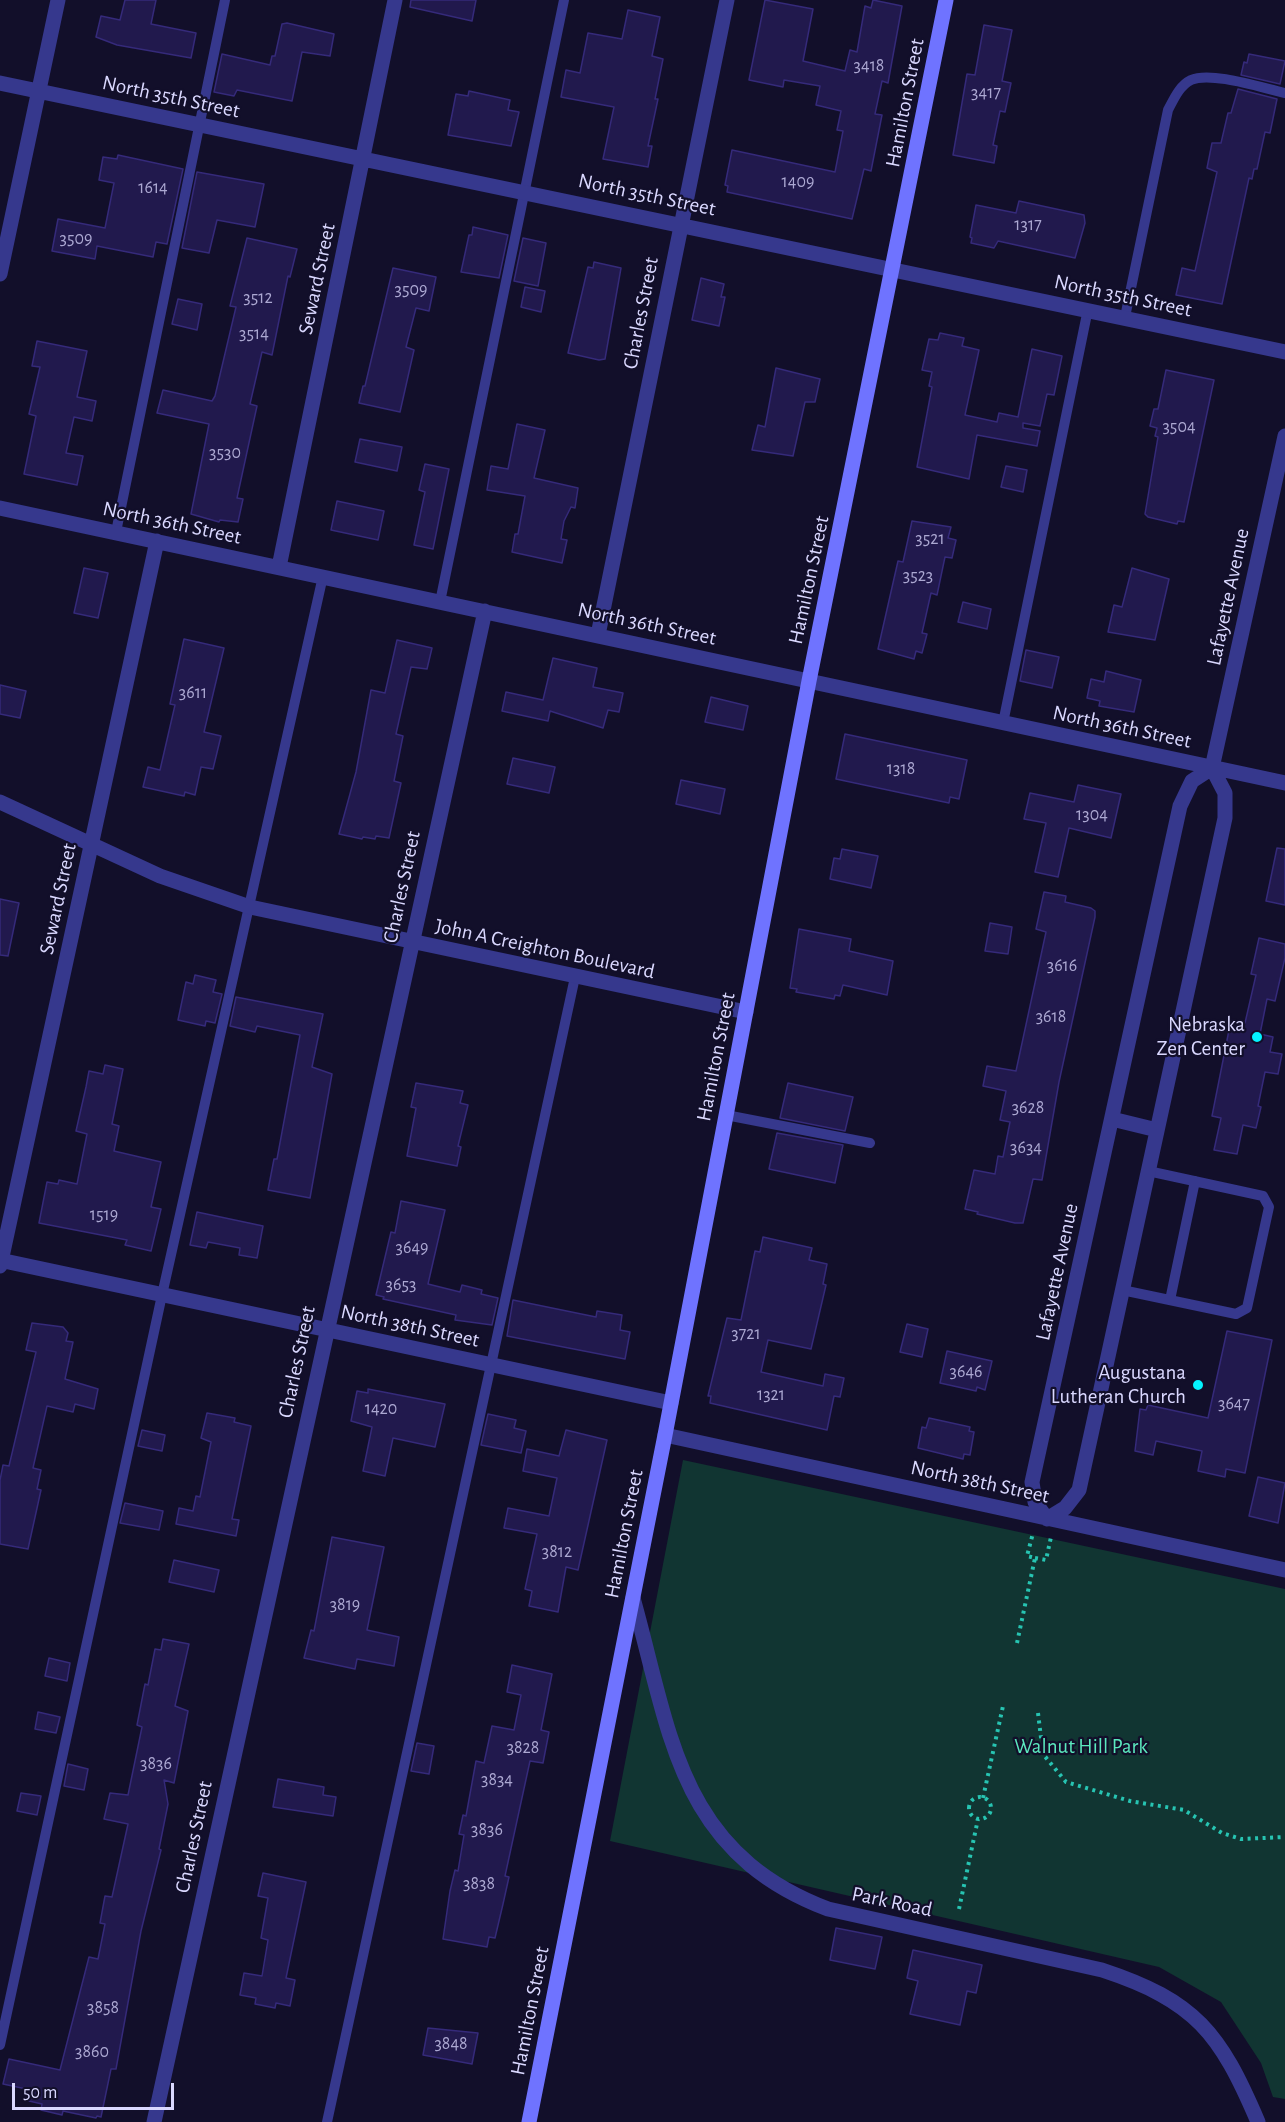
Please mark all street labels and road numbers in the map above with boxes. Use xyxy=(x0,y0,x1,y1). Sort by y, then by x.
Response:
street label: Hamilton Street xyxy=(880,36,930,170)
street label: North 35th Street xyxy=(100,70,242,124)
street label: North 35th Street xyxy=(576,168,718,222)
street label: Seward Street xyxy=(293,221,341,337)
street label: Charles Street xyxy=(618,255,664,371)
street label: North 35th Street xyxy=(1052,269,1194,323)
street label: North 36th Street xyxy=(100,496,244,550)
street label: Hamilton Street xyxy=(783,513,835,647)
street label: Lafayette Avenue xyxy=(1201,526,1255,668)
street label: North 36th Street xyxy=(575,597,719,651)
street label: North 36th Street xyxy=(1050,700,1194,754)
street label: Charles Street xyxy=(378,829,426,945)
street label: Seward Street xyxy=(34,841,82,957)
street label: John A Creighton Boulevard xyxy=(433,913,657,985)
street label: Hamilton Street xyxy=(691,990,741,1124)
street label: Lafayette Avenue xyxy=(1030,1201,1084,1343)
street label: North 38th Street xyxy=(338,1299,482,1353)
street label: Charles Street xyxy=(273,1304,321,1420)
street label: North 38th Street xyxy=(908,1455,1052,1509)
street label: Hamilton Street xyxy=(599,1467,649,1601)
street label: Charles Street xyxy=(170,1779,218,1895)
street label: Park Road xyxy=(850,1881,934,1923)
street label: Hamilton Street xyxy=(505,1944,555,2078)

